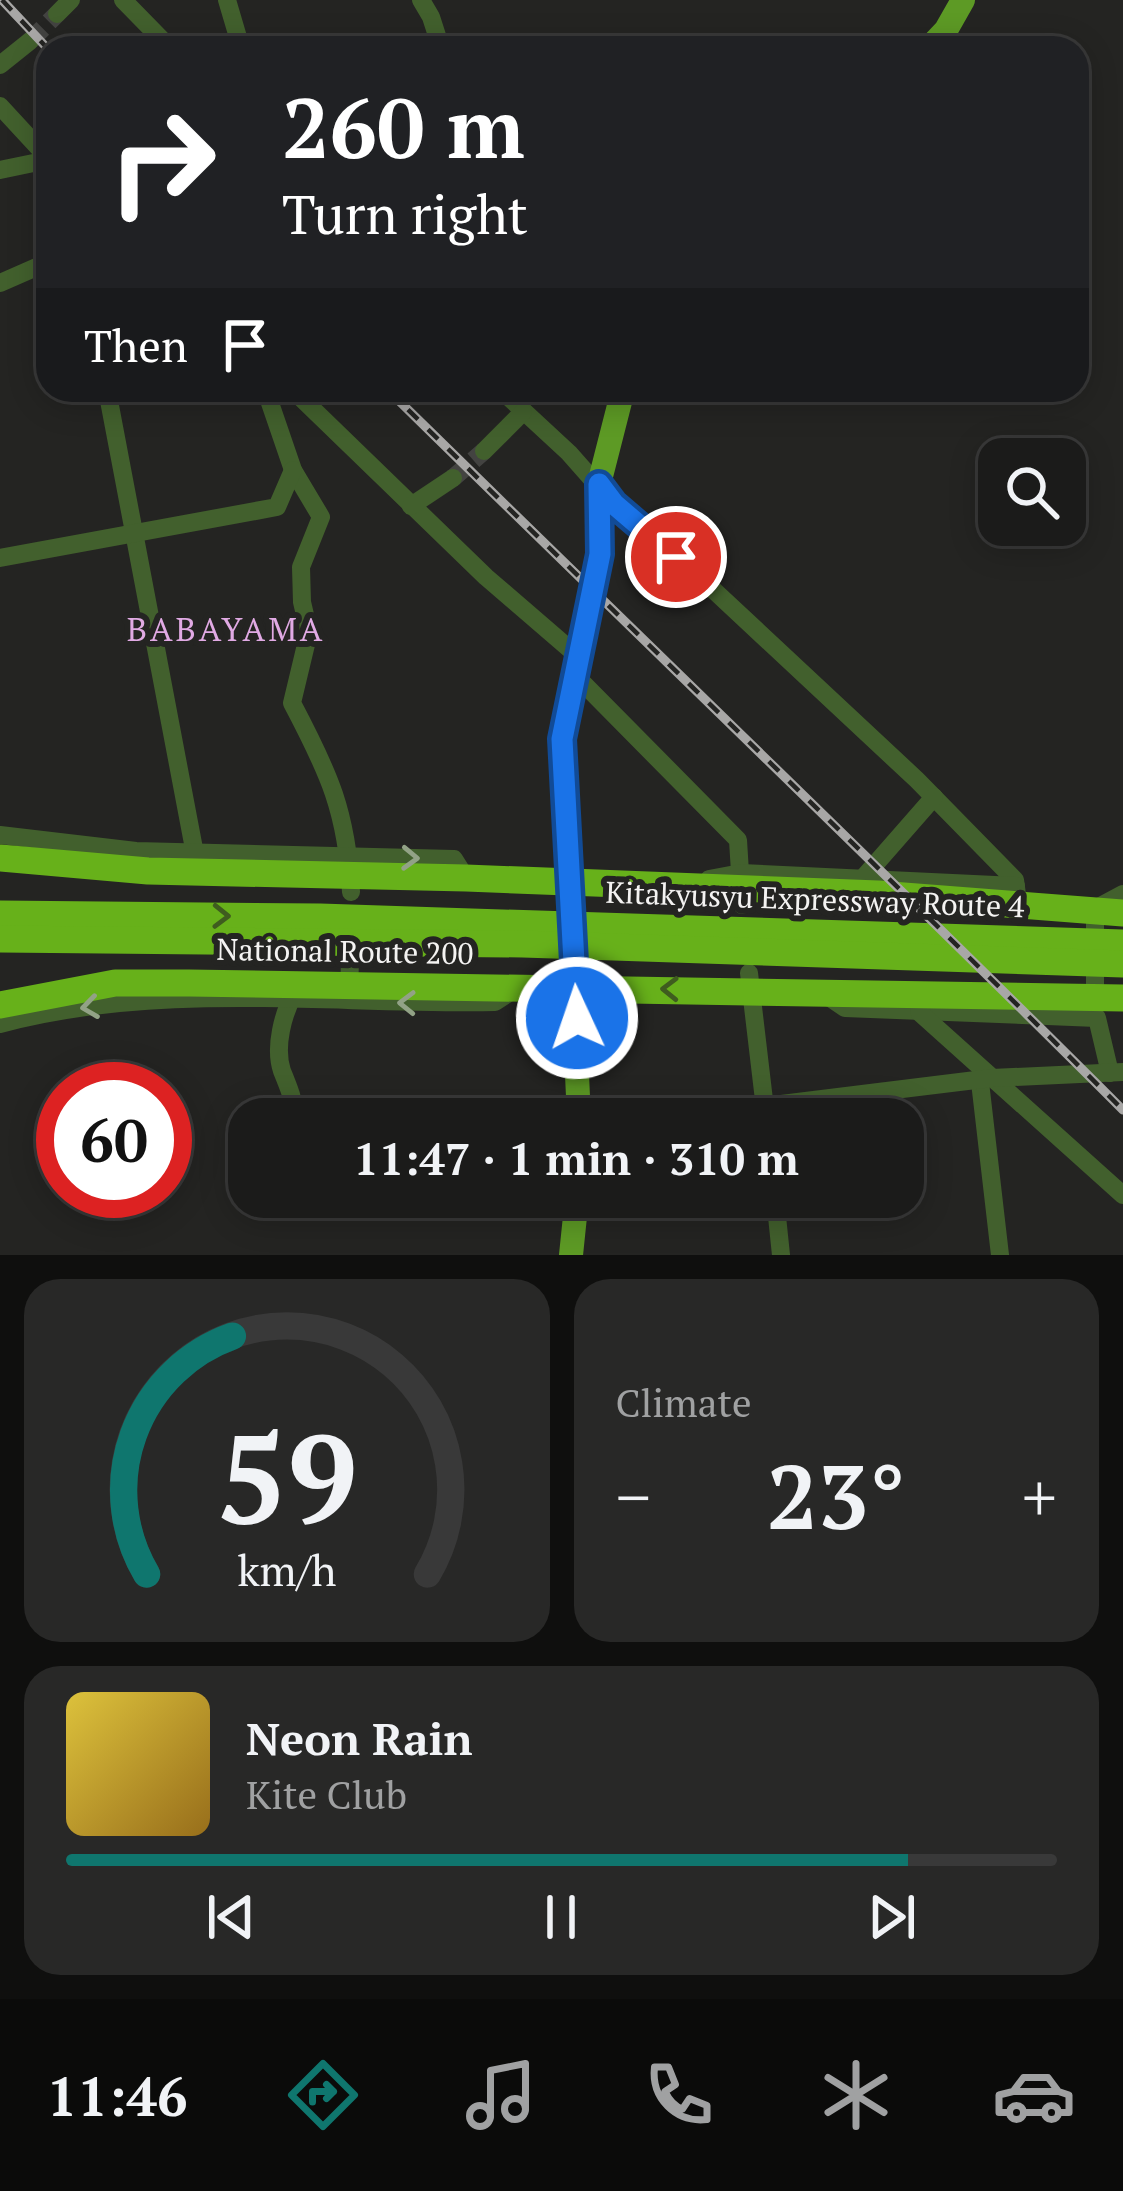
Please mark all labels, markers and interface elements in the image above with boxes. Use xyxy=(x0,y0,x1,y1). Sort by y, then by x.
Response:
text: 260 m xyxy=(282,71,525,182)
icon: right xyxy=(84,84,240,240)
text: Turn right xyxy=(282,178,528,249)
icon: arrive xyxy=(212,312,278,378)
text: Then xyxy=(84,315,188,375)
map controls xyxy=(978,438,1086,546)
button: search xyxy=(978,438,1086,546)
pin xyxy=(625,506,727,608)
icon: arrive xyxy=(643,524,709,590)
district label: BABAYAMA xyxy=(127,607,325,650)
one-way arrow xyxy=(401,844,420,870)
street label: Kitakyusyu Expressway Route 4 xyxy=(605,872,1025,926)
one-way arrow xyxy=(213,903,231,929)
street label: National Route 200 xyxy=(216,929,474,973)
position arrow xyxy=(514,955,640,1081)
one-way arrow xyxy=(660,976,679,1002)
one-way arrow xyxy=(397,990,415,1016)
one-way arrow xyxy=(80,993,100,1018)
speed limit sign: 60 xyxy=(36,1062,192,1218)
text: 11:47 · 1 min · 310 m xyxy=(353,1128,799,1188)
text: Climate xyxy=(616,1376,752,1428)
text: 59 xyxy=(216,1393,357,1559)
text: 23° xyxy=(767,1435,906,1555)
text: − xyxy=(616,1452,651,1540)
text: + xyxy=(1022,1452,1057,1540)
text: km/h xyxy=(237,1540,336,1597)
text: Neon Rain xyxy=(246,1708,473,1768)
text: Kite Club xyxy=(246,1768,407,1820)
icon: previous xyxy=(198,1884,264,1950)
icon: pause xyxy=(528,1884,594,1950)
icon: next xyxy=(859,1884,925,1950)
icon: directions xyxy=(281,2053,365,2137)
icon: music xyxy=(459,2053,543,2137)
icon: phone xyxy=(637,2053,721,2137)
icon: climate xyxy=(814,2053,898,2137)
icon: car xyxy=(992,2053,1076,2137)
text: 11:46 xyxy=(47,2060,187,2131)

